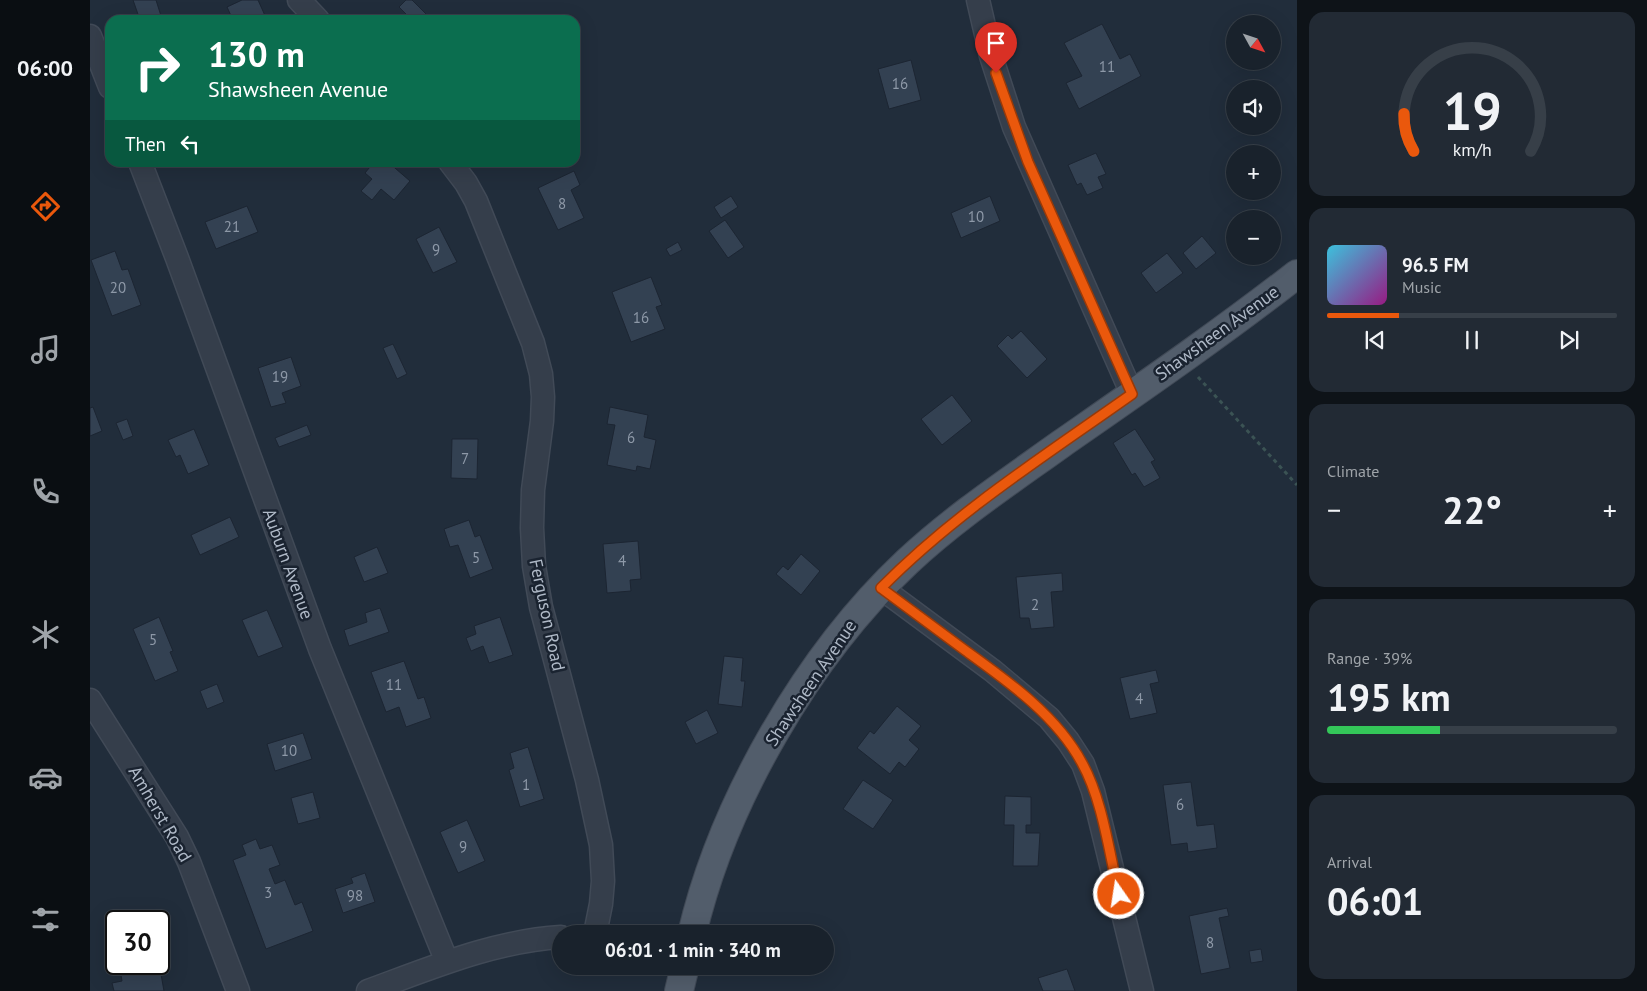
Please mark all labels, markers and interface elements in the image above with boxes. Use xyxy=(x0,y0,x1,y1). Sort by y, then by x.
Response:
north arrow xyxy=(1226,15,1281,70)
map controls xyxy=(1226,15,1281,265)
pin xyxy=(975,22,1017,73)
icon: arrive xyxy=(982,29,1010,57)
text: 130 m xyxy=(208,31,305,77)
icon: right xyxy=(125,35,190,100)
text: 06:00 xyxy=(17,54,73,82)
house number: 11 xyxy=(1099,57,1115,76)
house number: 16 xyxy=(892,74,908,93)
text: Shawsheen Avenue xyxy=(208,75,388,103)
text: 19 xyxy=(1443,77,1501,144)
button: sound xyxy=(1226,80,1281,135)
icon: left xyxy=(176,130,204,158)
text: Then xyxy=(125,132,166,156)
text: km/h xyxy=(1452,138,1492,161)
button: + xyxy=(1226,145,1281,200)
icon: directions xyxy=(28,189,63,224)
house number: 8 xyxy=(558,194,566,213)
house number: 10 xyxy=(968,207,984,226)
button: − xyxy=(1226,210,1281,265)
house number: 21 xyxy=(224,217,240,236)
house number: 9 xyxy=(432,240,440,259)
text: 96.5 FM xyxy=(1402,253,1469,277)
text: Music xyxy=(1402,277,1442,297)
house number: 20 xyxy=(110,278,126,297)
street label: Shawsheen Avenue xyxy=(1150,280,1283,385)
house number: 16 xyxy=(633,308,649,327)
icon: previous xyxy=(1361,326,1389,354)
icon: pause xyxy=(1458,326,1486,354)
icon: next xyxy=(1555,326,1583,354)
icon: music xyxy=(28,332,63,367)
house number: 19 xyxy=(272,367,288,386)
house number: 6 xyxy=(627,428,635,447)
house number: 7 xyxy=(461,449,469,468)
text: Climate xyxy=(1327,461,1379,481)
icon: phone xyxy=(28,474,63,509)
text: 22° xyxy=(1442,485,1502,534)
text: − xyxy=(1327,491,1341,528)
text: + xyxy=(1603,491,1617,528)
street label: Auburn Avenue xyxy=(258,505,319,622)
house number: 5 xyxy=(472,548,480,567)
house number: 4 xyxy=(618,551,626,570)
street label: Ferguson Road xyxy=(524,557,571,673)
house number: 2 xyxy=(1031,595,1039,614)
street label: Shawsheen Avenue xyxy=(760,615,861,750)
icon: climate xyxy=(28,617,63,652)
house number: 5 xyxy=(149,630,157,649)
text: Range · 39% xyxy=(1327,648,1412,668)
text: 195 km xyxy=(1327,672,1451,721)
house number: 11 xyxy=(386,675,402,694)
house number: 4 xyxy=(1135,689,1143,708)
house number: 10 xyxy=(281,741,297,760)
icon: car xyxy=(28,760,63,795)
street label: Amherst Road xyxy=(124,762,197,866)
house number: 1 xyxy=(522,775,530,794)
house number: 6 xyxy=(1176,795,1184,814)
house number: 9 xyxy=(459,837,467,856)
text: Arrival xyxy=(1327,852,1372,872)
position arrow xyxy=(1092,867,1144,919)
text: 06:01 xyxy=(1327,876,1423,925)
house number: 3 xyxy=(264,883,272,902)
house number: 98 xyxy=(347,886,363,905)
icon: filters xyxy=(28,902,63,937)
speed limit sign: 30 xyxy=(105,910,170,975)
house number: 8 xyxy=(1206,933,1214,952)
text: 06:01 · 1 min · 340 m xyxy=(605,938,781,962)

